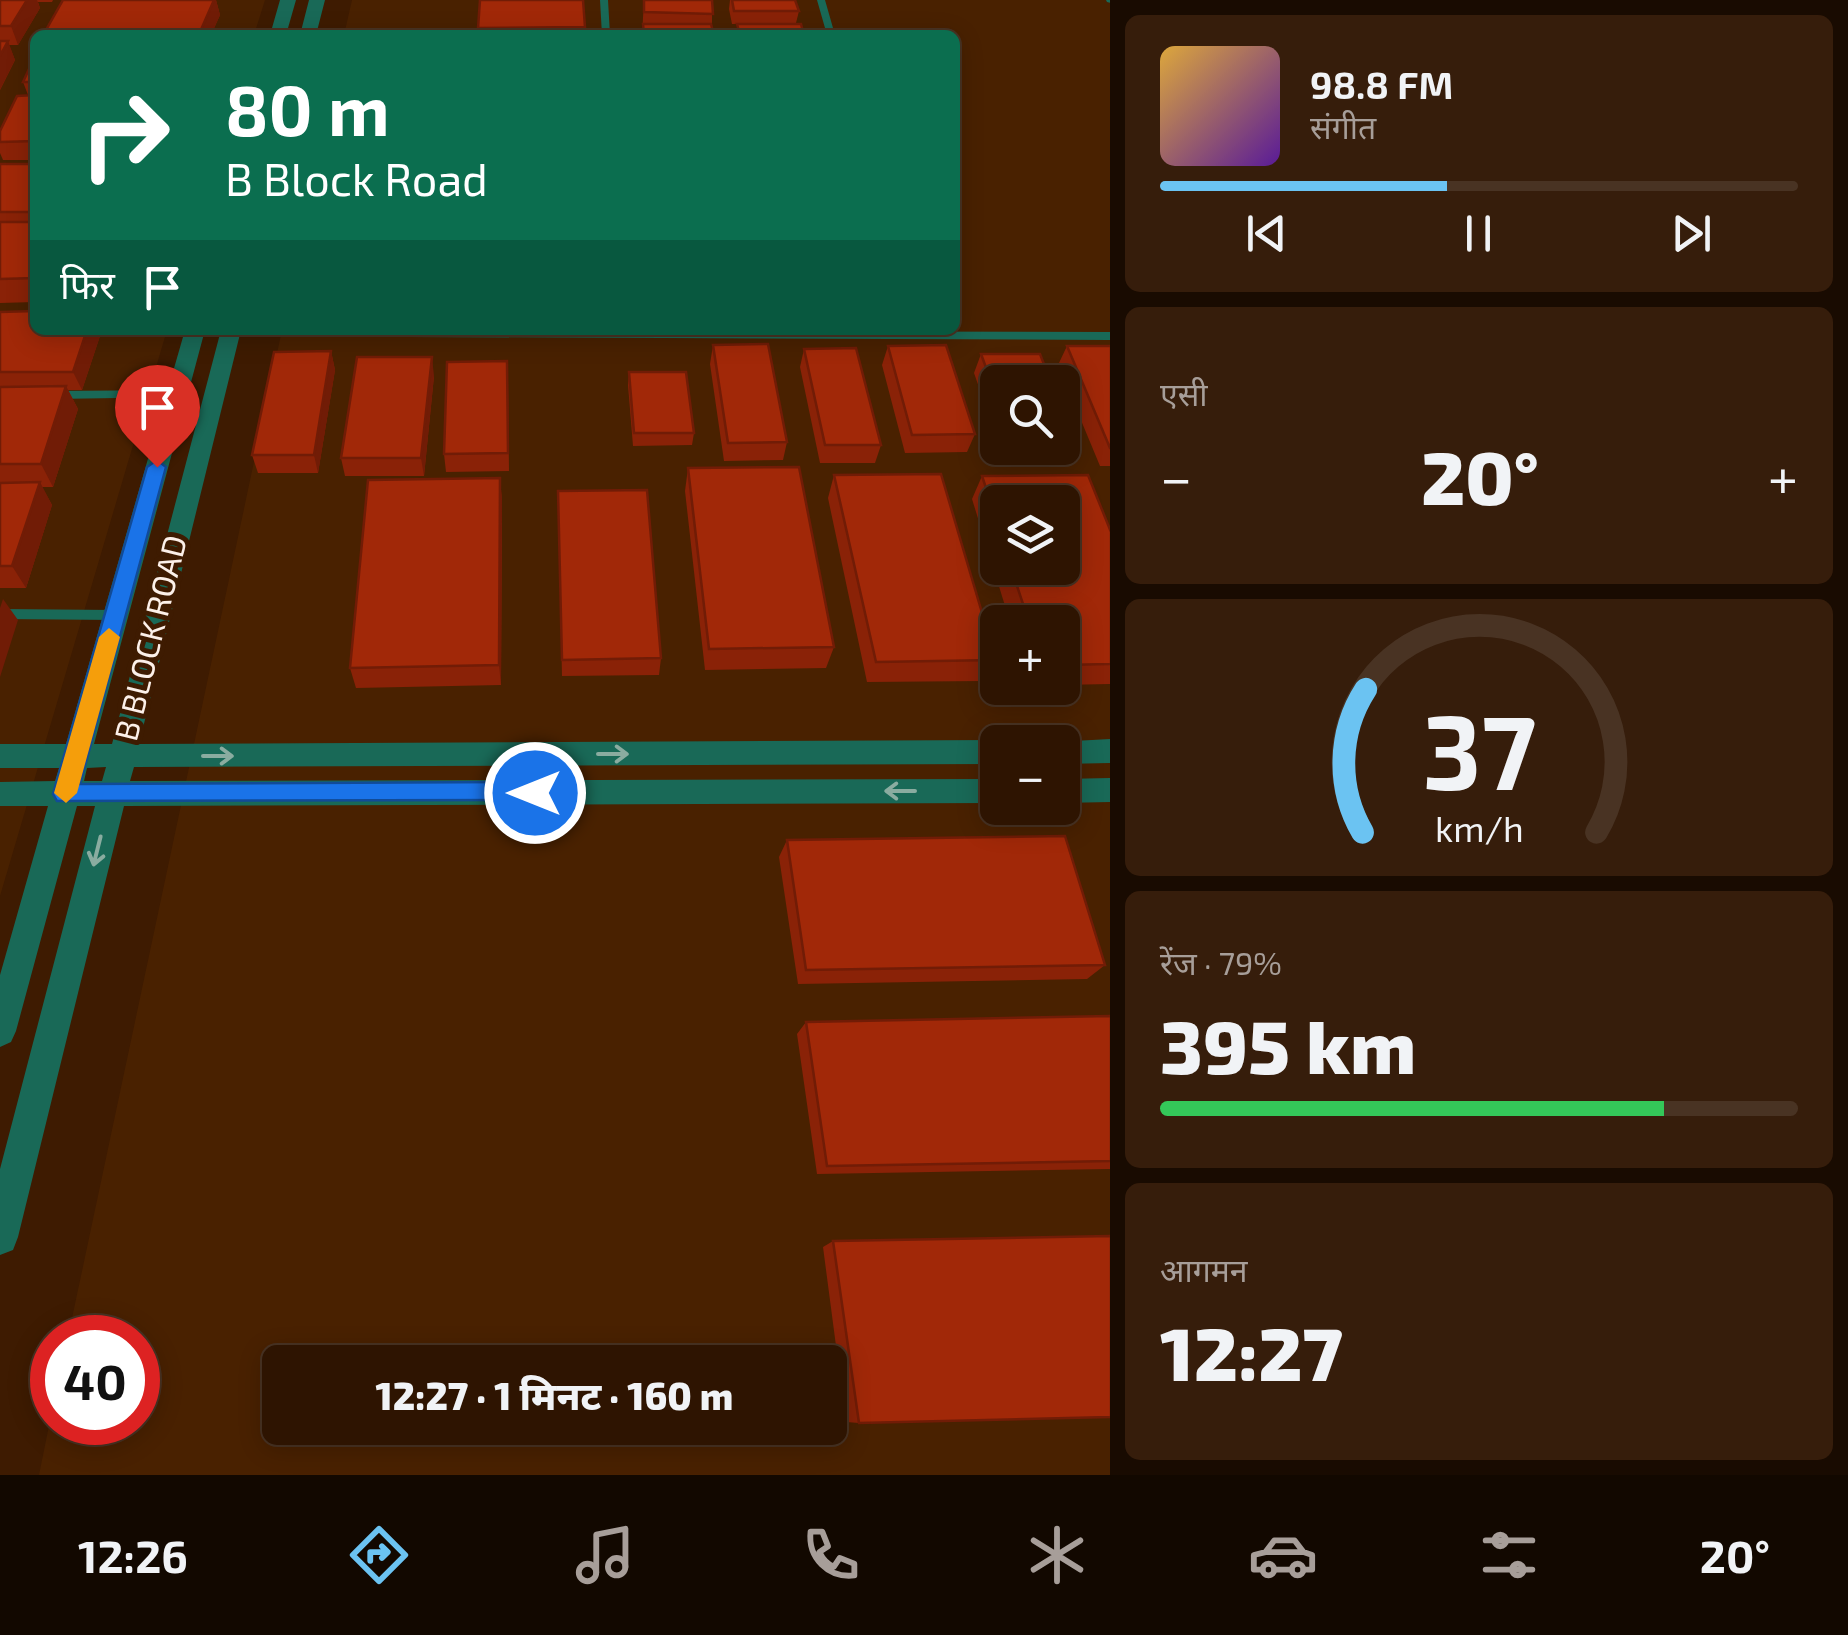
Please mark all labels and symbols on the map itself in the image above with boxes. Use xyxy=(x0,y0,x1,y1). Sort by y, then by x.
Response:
pin xyxy=(115,365,200,468)
street label: B BLOCK ROAD xyxy=(105,531,193,744)
position arrow xyxy=(483,741,587,845)
one-way arrow xyxy=(596,744,629,764)
one-way arrow xyxy=(202,746,234,766)
one-way arrow xyxy=(885,782,918,800)
one-way arrow xyxy=(87,834,105,866)
speed limit sign: 40 xyxy=(30,1315,160,1445)

